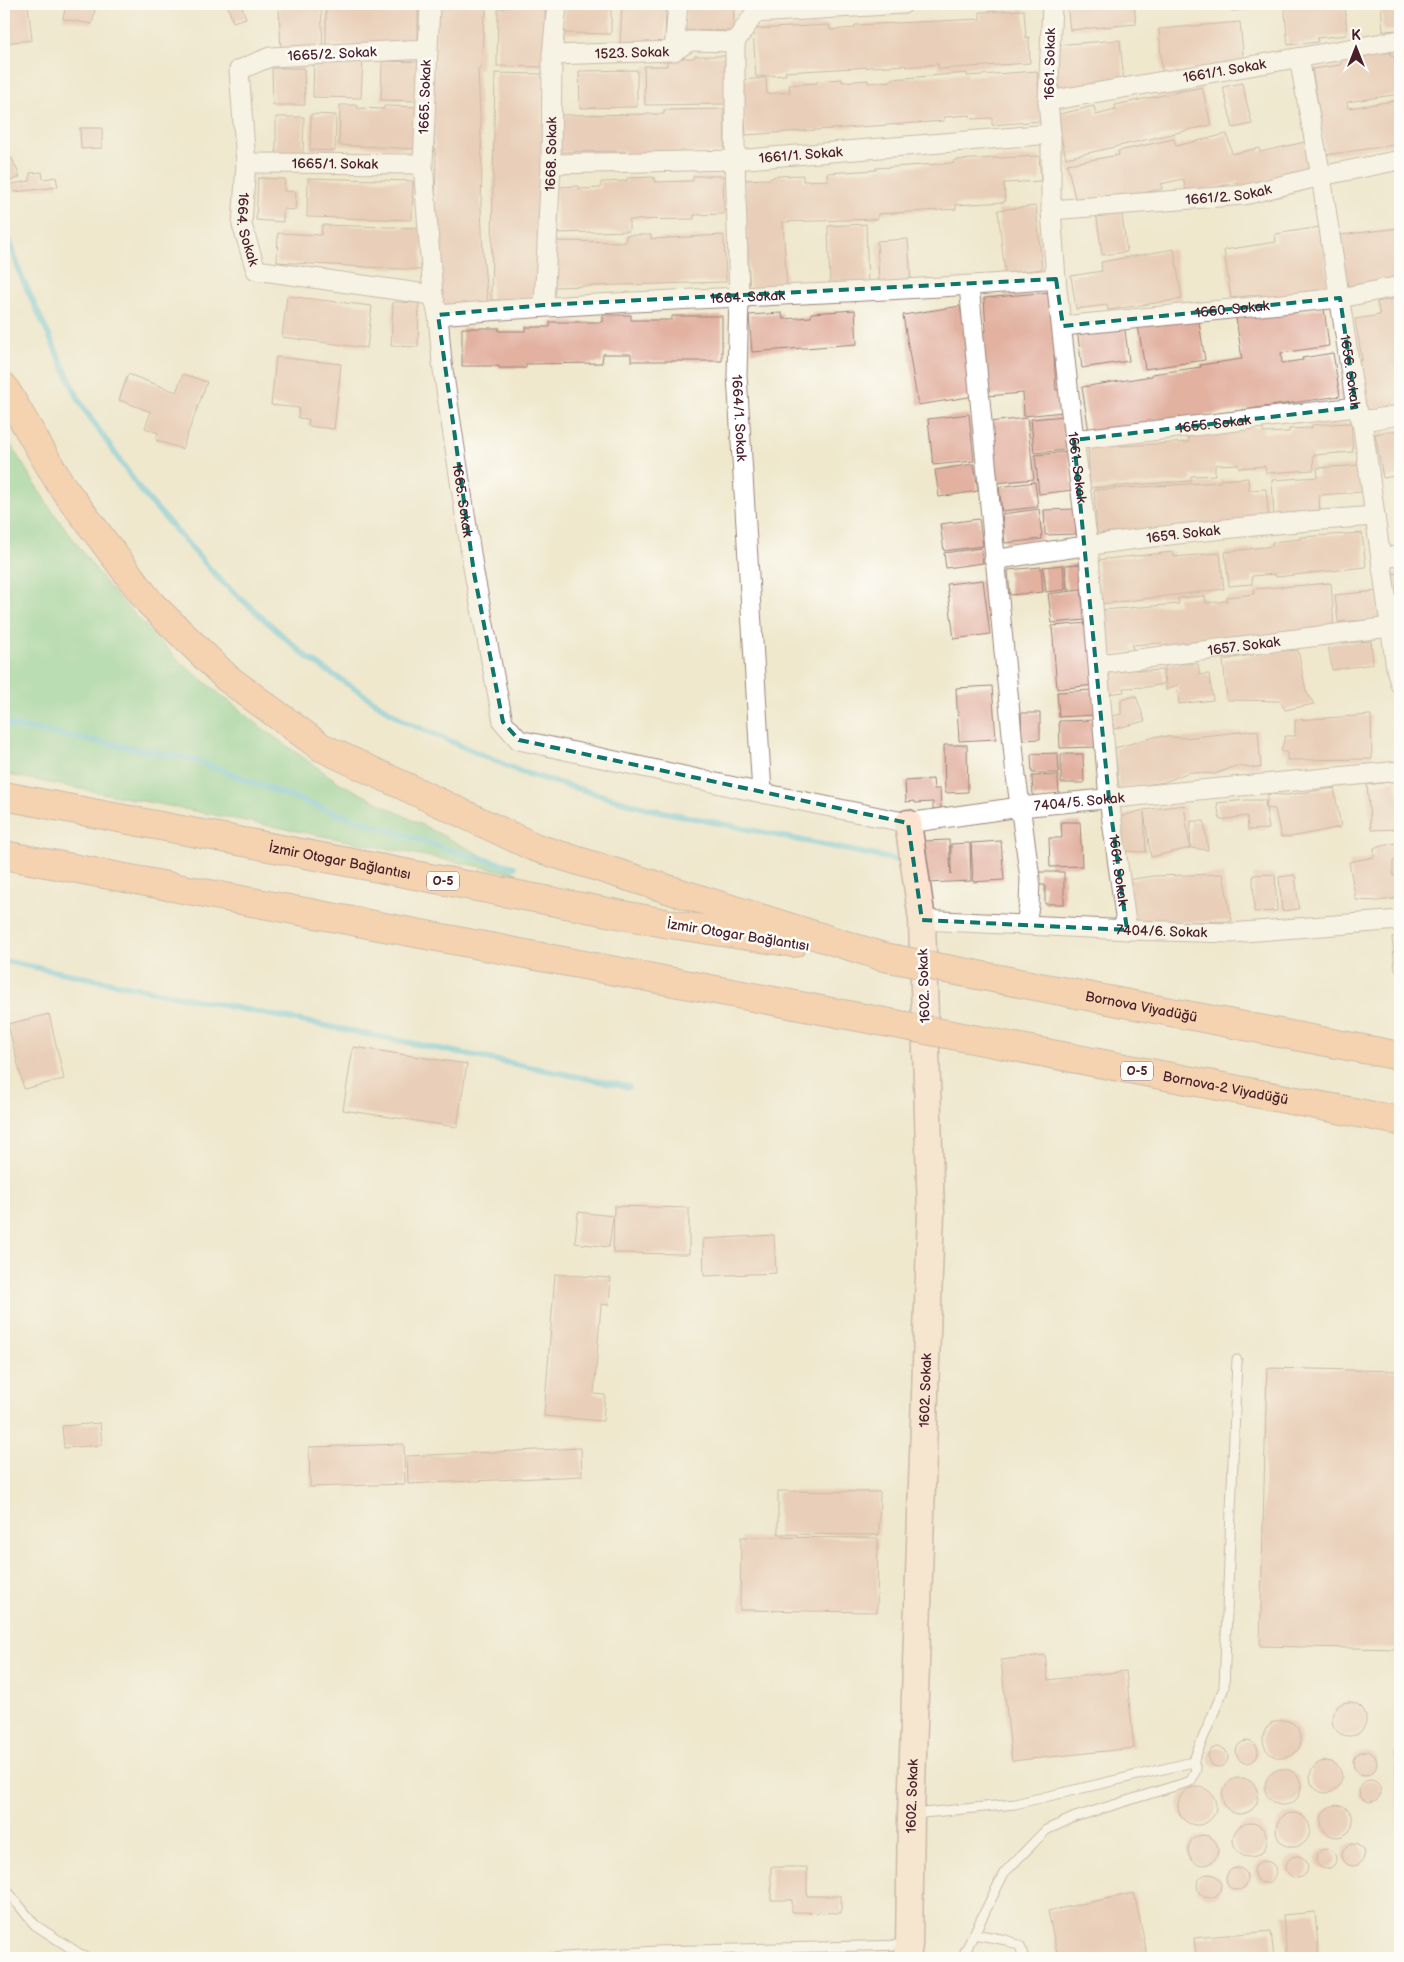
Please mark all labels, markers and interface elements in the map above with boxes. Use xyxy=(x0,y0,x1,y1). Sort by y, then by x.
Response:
north arrow xyxy=(1332,22,1382,72)
text: K xyxy=(1351,27,1361,44)
street label: 1661. Sokak xyxy=(1041,28,1059,100)
street label: 1665/2. Sokak xyxy=(287,43,377,65)
street label: 1523. Sokak xyxy=(595,43,669,62)
street label: 1661/1. Sokak xyxy=(1182,55,1267,86)
street label: 1665. Sokak xyxy=(415,59,435,135)
street label: 1668. Sokak xyxy=(541,117,560,192)
street label: 1661/1. Sokak xyxy=(758,143,843,166)
street label: 1665/1. Sokak xyxy=(292,155,378,172)
street label: 1661/2. Sokak xyxy=(1185,180,1273,208)
street label: 1664. Sokak xyxy=(233,192,263,268)
street label: 1664. Sokak xyxy=(709,286,785,307)
street label: 1660. Sokak xyxy=(1194,297,1270,321)
street label: 1656. Sokak xyxy=(1337,334,1365,410)
street label: 1664/1. Sokak xyxy=(728,374,751,462)
street label: 1655. Sokak xyxy=(1176,411,1252,436)
street label: 1661. Sokak xyxy=(1065,431,1091,504)
street label: 1665. Sokak xyxy=(449,462,477,538)
street label: 1659. Sokak xyxy=(1145,521,1221,546)
street label: 1657. Sokak xyxy=(1207,633,1281,659)
street label: 7404/5. Sokak xyxy=(1033,789,1125,814)
street label: 1661. Sokak xyxy=(1105,833,1132,907)
street label: İzmir Otogar Bağlantısı xyxy=(267,838,412,883)
road number: O-5 xyxy=(427,871,459,890)
street label: İzmir Otogar Bağlantısı xyxy=(666,914,811,955)
street label: 7404/6. Sokak xyxy=(1116,921,1208,941)
street label: 1602. Sokak xyxy=(914,948,934,1024)
street label: Bornova Viyadüğü xyxy=(1084,987,1199,1025)
road number: O-5 xyxy=(1121,1062,1153,1080)
street label: Bornova-2 Viyadüğü xyxy=(1161,1067,1290,1108)
street label: 1602. Sokak xyxy=(915,1353,935,1428)
street label: 1602. Sokak xyxy=(902,1758,921,1834)

